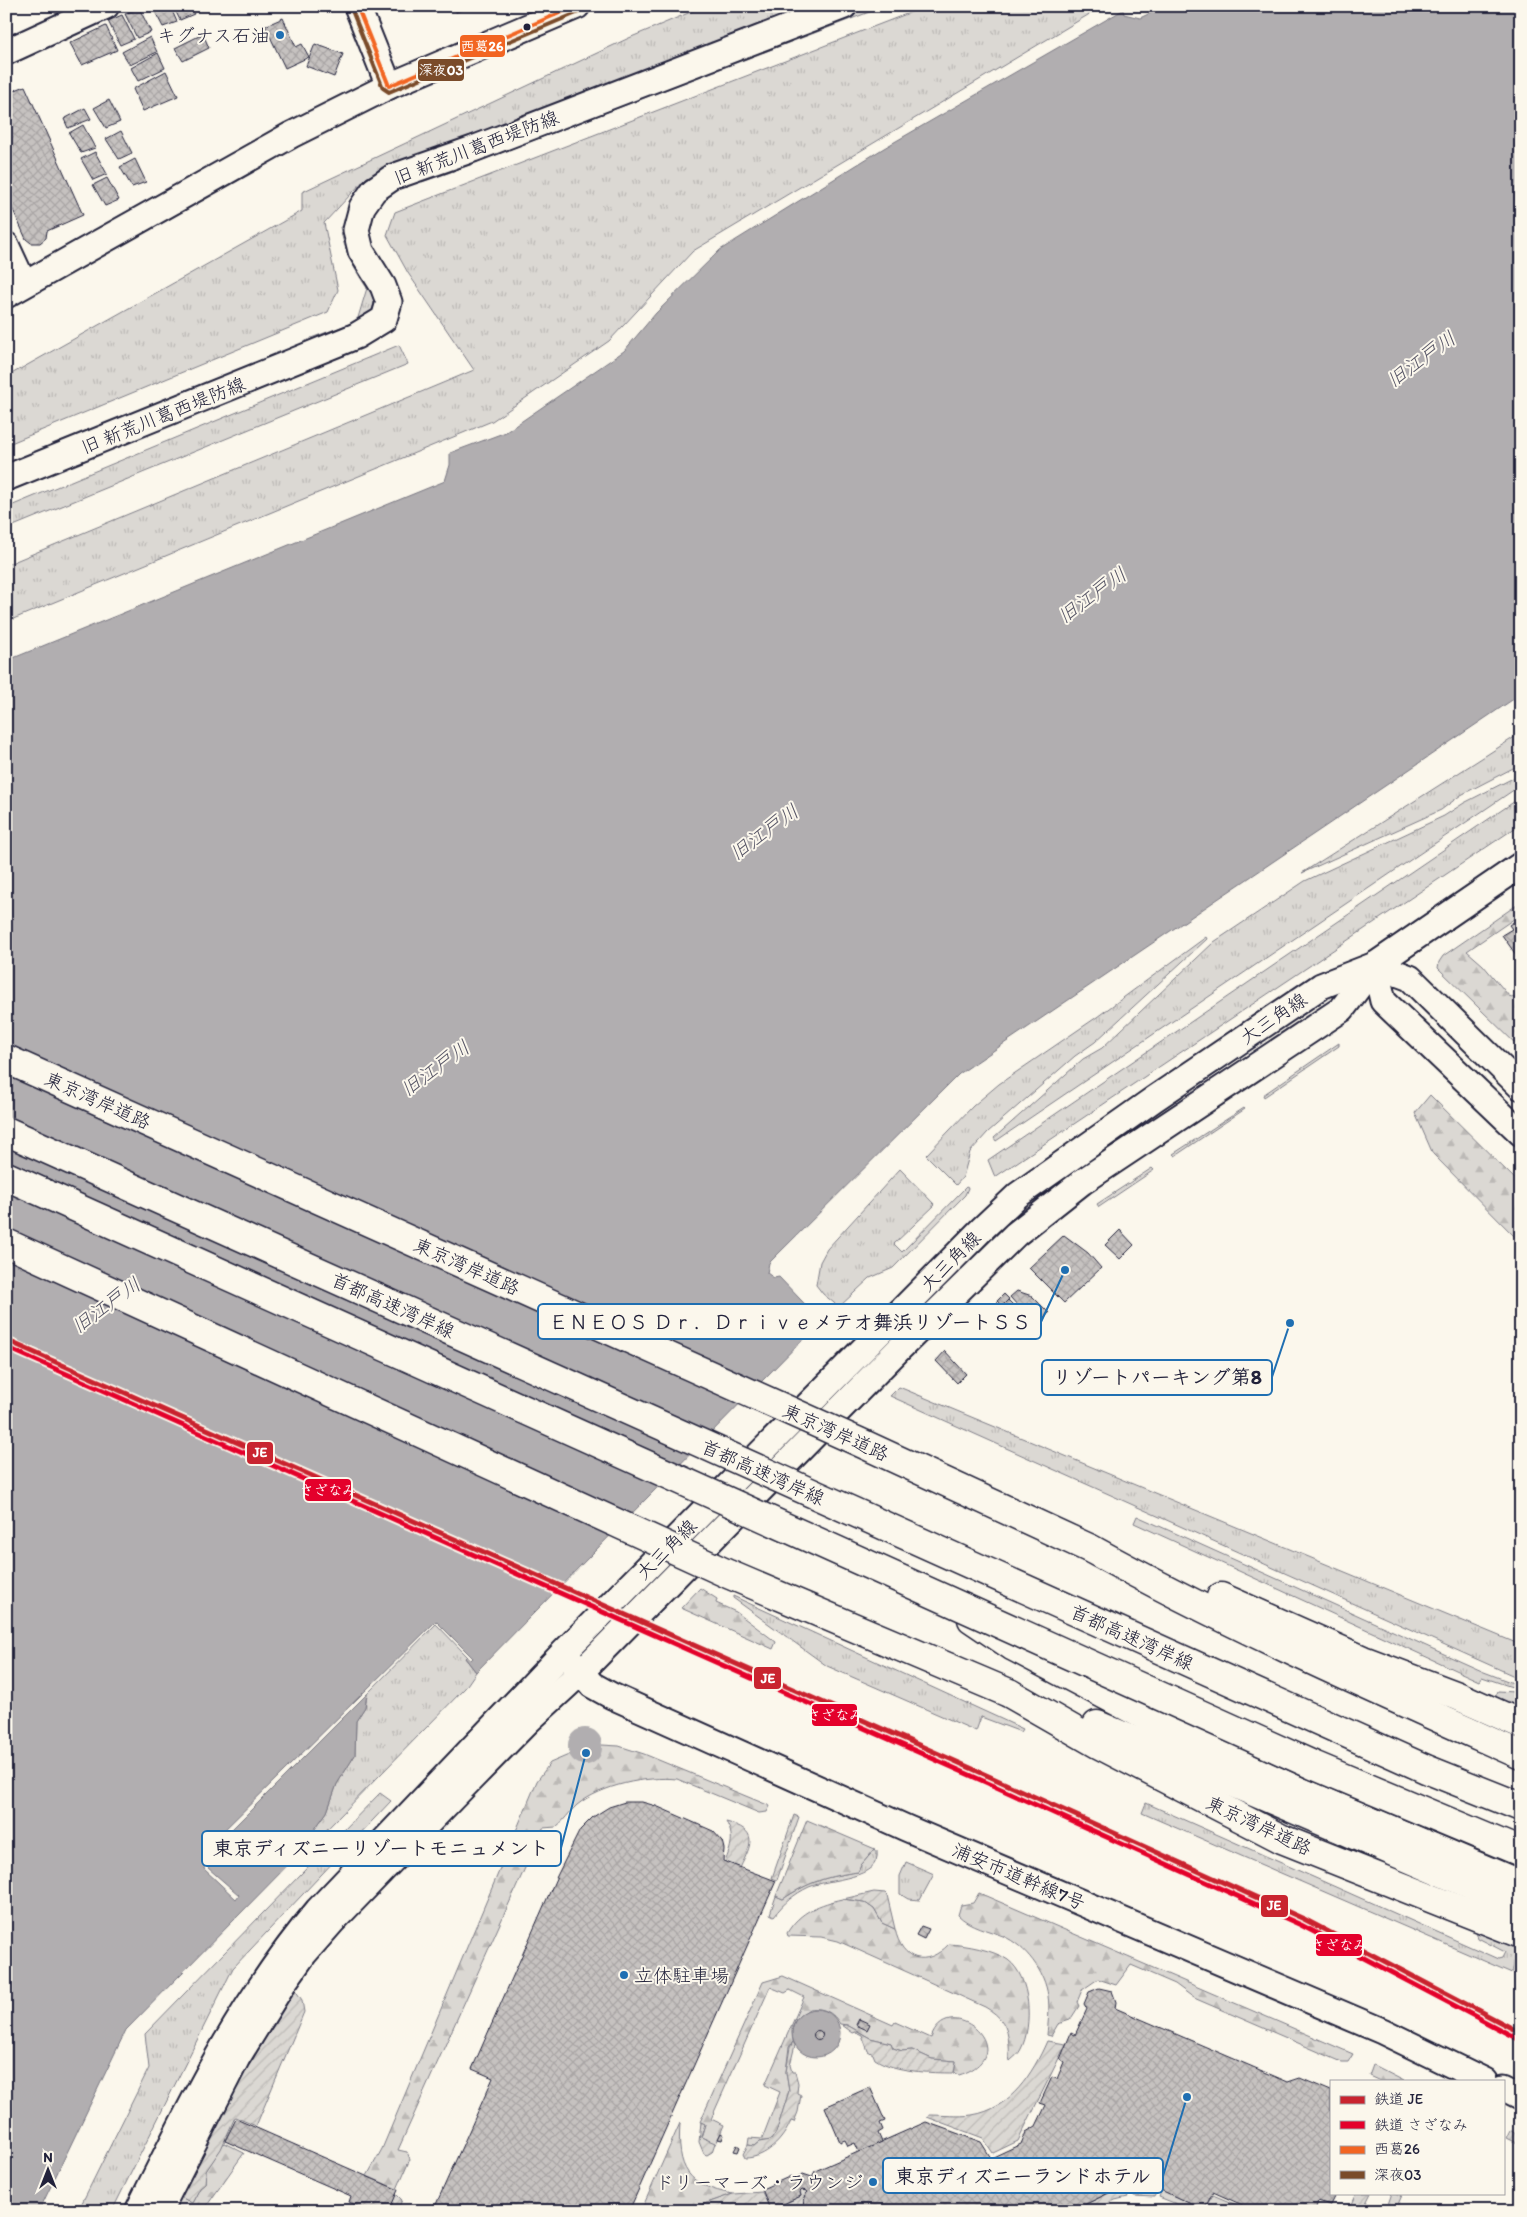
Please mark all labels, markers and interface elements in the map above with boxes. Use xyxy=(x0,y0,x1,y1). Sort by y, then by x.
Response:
unlabelled marker xyxy=(522,22,532,32)
place label: キグナス石油 xyxy=(157,24,270,47)
marker: キグナス石油 xyxy=(274,29,286,41)
line badge: 西葛26 xyxy=(459,34,506,58)
text: 西葛26 xyxy=(461,38,504,55)
line badge: 深夜03 xyxy=(417,58,465,82)
text: 深夜03 xyxy=(419,62,463,79)
street label: 旧 新荒川葛西堤防線 xyxy=(390,105,562,190)
water label: 旧江戸川 xyxy=(1382,326,1460,392)
street label: 旧 新荒川葛西堤防線 xyxy=(78,372,249,459)
water label: 旧江戸川 xyxy=(1053,562,1131,628)
water label: 旧江戸川 xyxy=(725,799,803,865)
street label: 大三角線 xyxy=(1235,988,1311,1049)
water label: 旧江戸川 xyxy=(396,1035,474,1101)
street label: 東京湾岸道路 xyxy=(41,1067,155,1134)
street label: 大三角線 xyxy=(915,1226,985,1296)
street label: 東京湾岸道路 xyxy=(410,1233,524,1300)
street label: 首都高速湾岸線 xyxy=(327,1268,458,1343)
water label: 旧江戸川 xyxy=(67,1272,145,1338)
callout: ＥＮＥＯＳ Ｄｒ．Ｄｒｉｖｅメテオ舞浜リゾートＳＳ xyxy=(538,1304,1041,1339)
text: ＥＮＥＯＳ Ｄｒ．Ｄｒｉｖｅメテオ舞浜リゾートＳＳ xyxy=(549,1310,1031,1334)
callout: リゾートパーキング第8 xyxy=(1042,1360,1272,1395)
text: リゾートパーキング第8 xyxy=(1052,1365,1262,1389)
street label: 東京湾岸道路 xyxy=(779,1399,893,1466)
street label: 首都高速湾岸線 xyxy=(697,1435,828,1510)
line badge: JE xyxy=(246,1441,274,1465)
text: JE xyxy=(252,1444,268,1461)
line badge: さざなみ xyxy=(304,1478,352,1502)
text: さざなみ xyxy=(300,1482,356,1499)
street label: 大三角線 xyxy=(631,1514,701,1584)
street label: 首都高速湾岸線 xyxy=(1066,1600,1197,1675)
line badge: JE xyxy=(753,1666,782,1690)
text: JE xyxy=(760,1670,776,1687)
line badge: さざなみ xyxy=(811,1703,858,1727)
text: さざなみ xyxy=(807,1707,863,1724)
street label: 東京湾岸道路 xyxy=(1202,1791,1315,1860)
callout: 東京ディズニーリゾートモニュメント xyxy=(202,1831,561,1866)
text: 東京ディズニーリゾートモニュメント xyxy=(213,1836,549,1860)
street label: 浦安市道幹線7号 xyxy=(949,1838,1089,1915)
line badge: JE xyxy=(1260,1894,1289,1918)
text: JE xyxy=(1266,1897,1282,1914)
line badge: さざなみ xyxy=(1315,1933,1363,1957)
text: さざなみ xyxy=(1311,1937,1367,1954)
place label: 立体駐車場 xyxy=(634,1964,729,1987)
marker: 立体駐車場 xyxy=(618,1969,630,1981)
legend xyxy=(1330,2080,1504,2194)
text: 鉄道 JE xyxy=(1374,2090,1423,2108)
text: 鉄道 さざなみ xyxy=(1374,2116,1467,2134)
text: 西葛26 xyxy=(1374,2140,1420,2158)
north arrow xyxy=(22,2144,72,2194)
text: N xyxy=(43,2149,53,2166)
callout: 東京ディズニーランドホテル xyxy=(883,2158,1163,2193)
text: 東京ディズニーランドホテル xyxy=(895,2164,1151,2188)
text: 深夜03 xyxy=(1374,2166,1421,2184)
place label: ドリーマーズ・ラウンジ xyxy=(655,2171,863,2194)
marker: ドリーマーズ・ラウンジ xyxy=(867,2176,879,2188)

